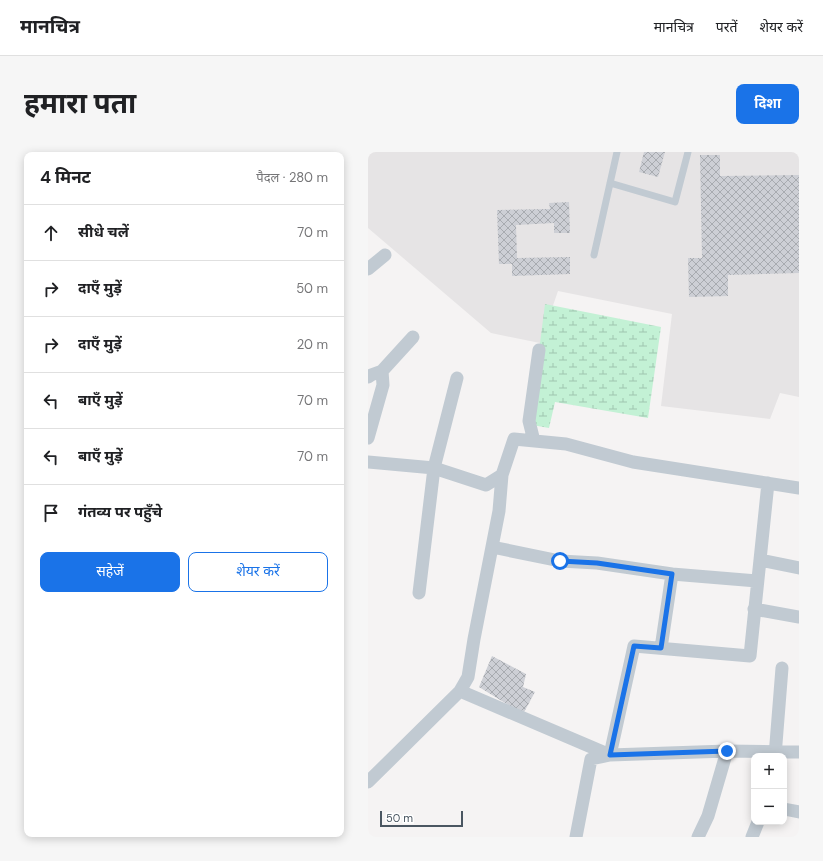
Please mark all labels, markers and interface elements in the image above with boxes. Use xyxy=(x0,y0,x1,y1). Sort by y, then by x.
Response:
text: मानचित्र xyxy=(20,14,80,39)
text: मानचित्र xyxy=(654,18,694,36)
text: परतें xyxy=(716,18,737,36)
text: शेयर करें xyxy=(759,18,803,36)
button: दिशा xyxy=(736,84,799,124)
text: हमारा पता xyxy=(24,85,136,122)
text: 4 मिनट xyxy=(40,166,91,188)
text: पैदल · 280 m xyxy=(256,169,328,186)
icon: ahead xyxy=(40,222,62,244)
text: सीधे चलें xyxy=(78,222,129,242)
text: 70 m xyxy=(297,224,328,241)
icon: right xyxy=(40,278,62,300)
text: दाएँ मुड़ें xyxy=(78,278,122,298)
text: 50 m xyxy=(296,280,328,297)
icon: right xyxy=(40,334,62,356)
text: दाएँ मुड़ें xyxy=(78,334,122,354)
text: 20 m xyxy=(297,336,328,353)
icon: left xyxy=(40,390,62,412)
text: बाएँ मुड़ें xyxy=(78,390,123,410)
text: 70 m xyxy=(297,392,328,409)
icon: left xyxy=(40,446,62,468)
text: बाएँ मुड़ें xyxy=(78,446,123,466)
text: 70 m xyxy=(297,448,328,465)
icon: arrive xyxy=(40,502,62,524)
text: गंतव्य पर पहुँचे xyxy=(78,502,162,522)
button: सहेजें xyxy=(40,552,180,592)
button: शेयर करें xyxy=(188,552,328,592)
route start xyxy=(551,552,569,570)
route end xyxy=(718,742,736,760)
map controls xyxy=(751,753,787,825)
button: + xyxy=(751,753,787,789)
button: − xyxy=(751,789,787,825)
scale bar xyxy=(380,809,463,828)
text: 50 m xyxy=(386,811,413,825)

